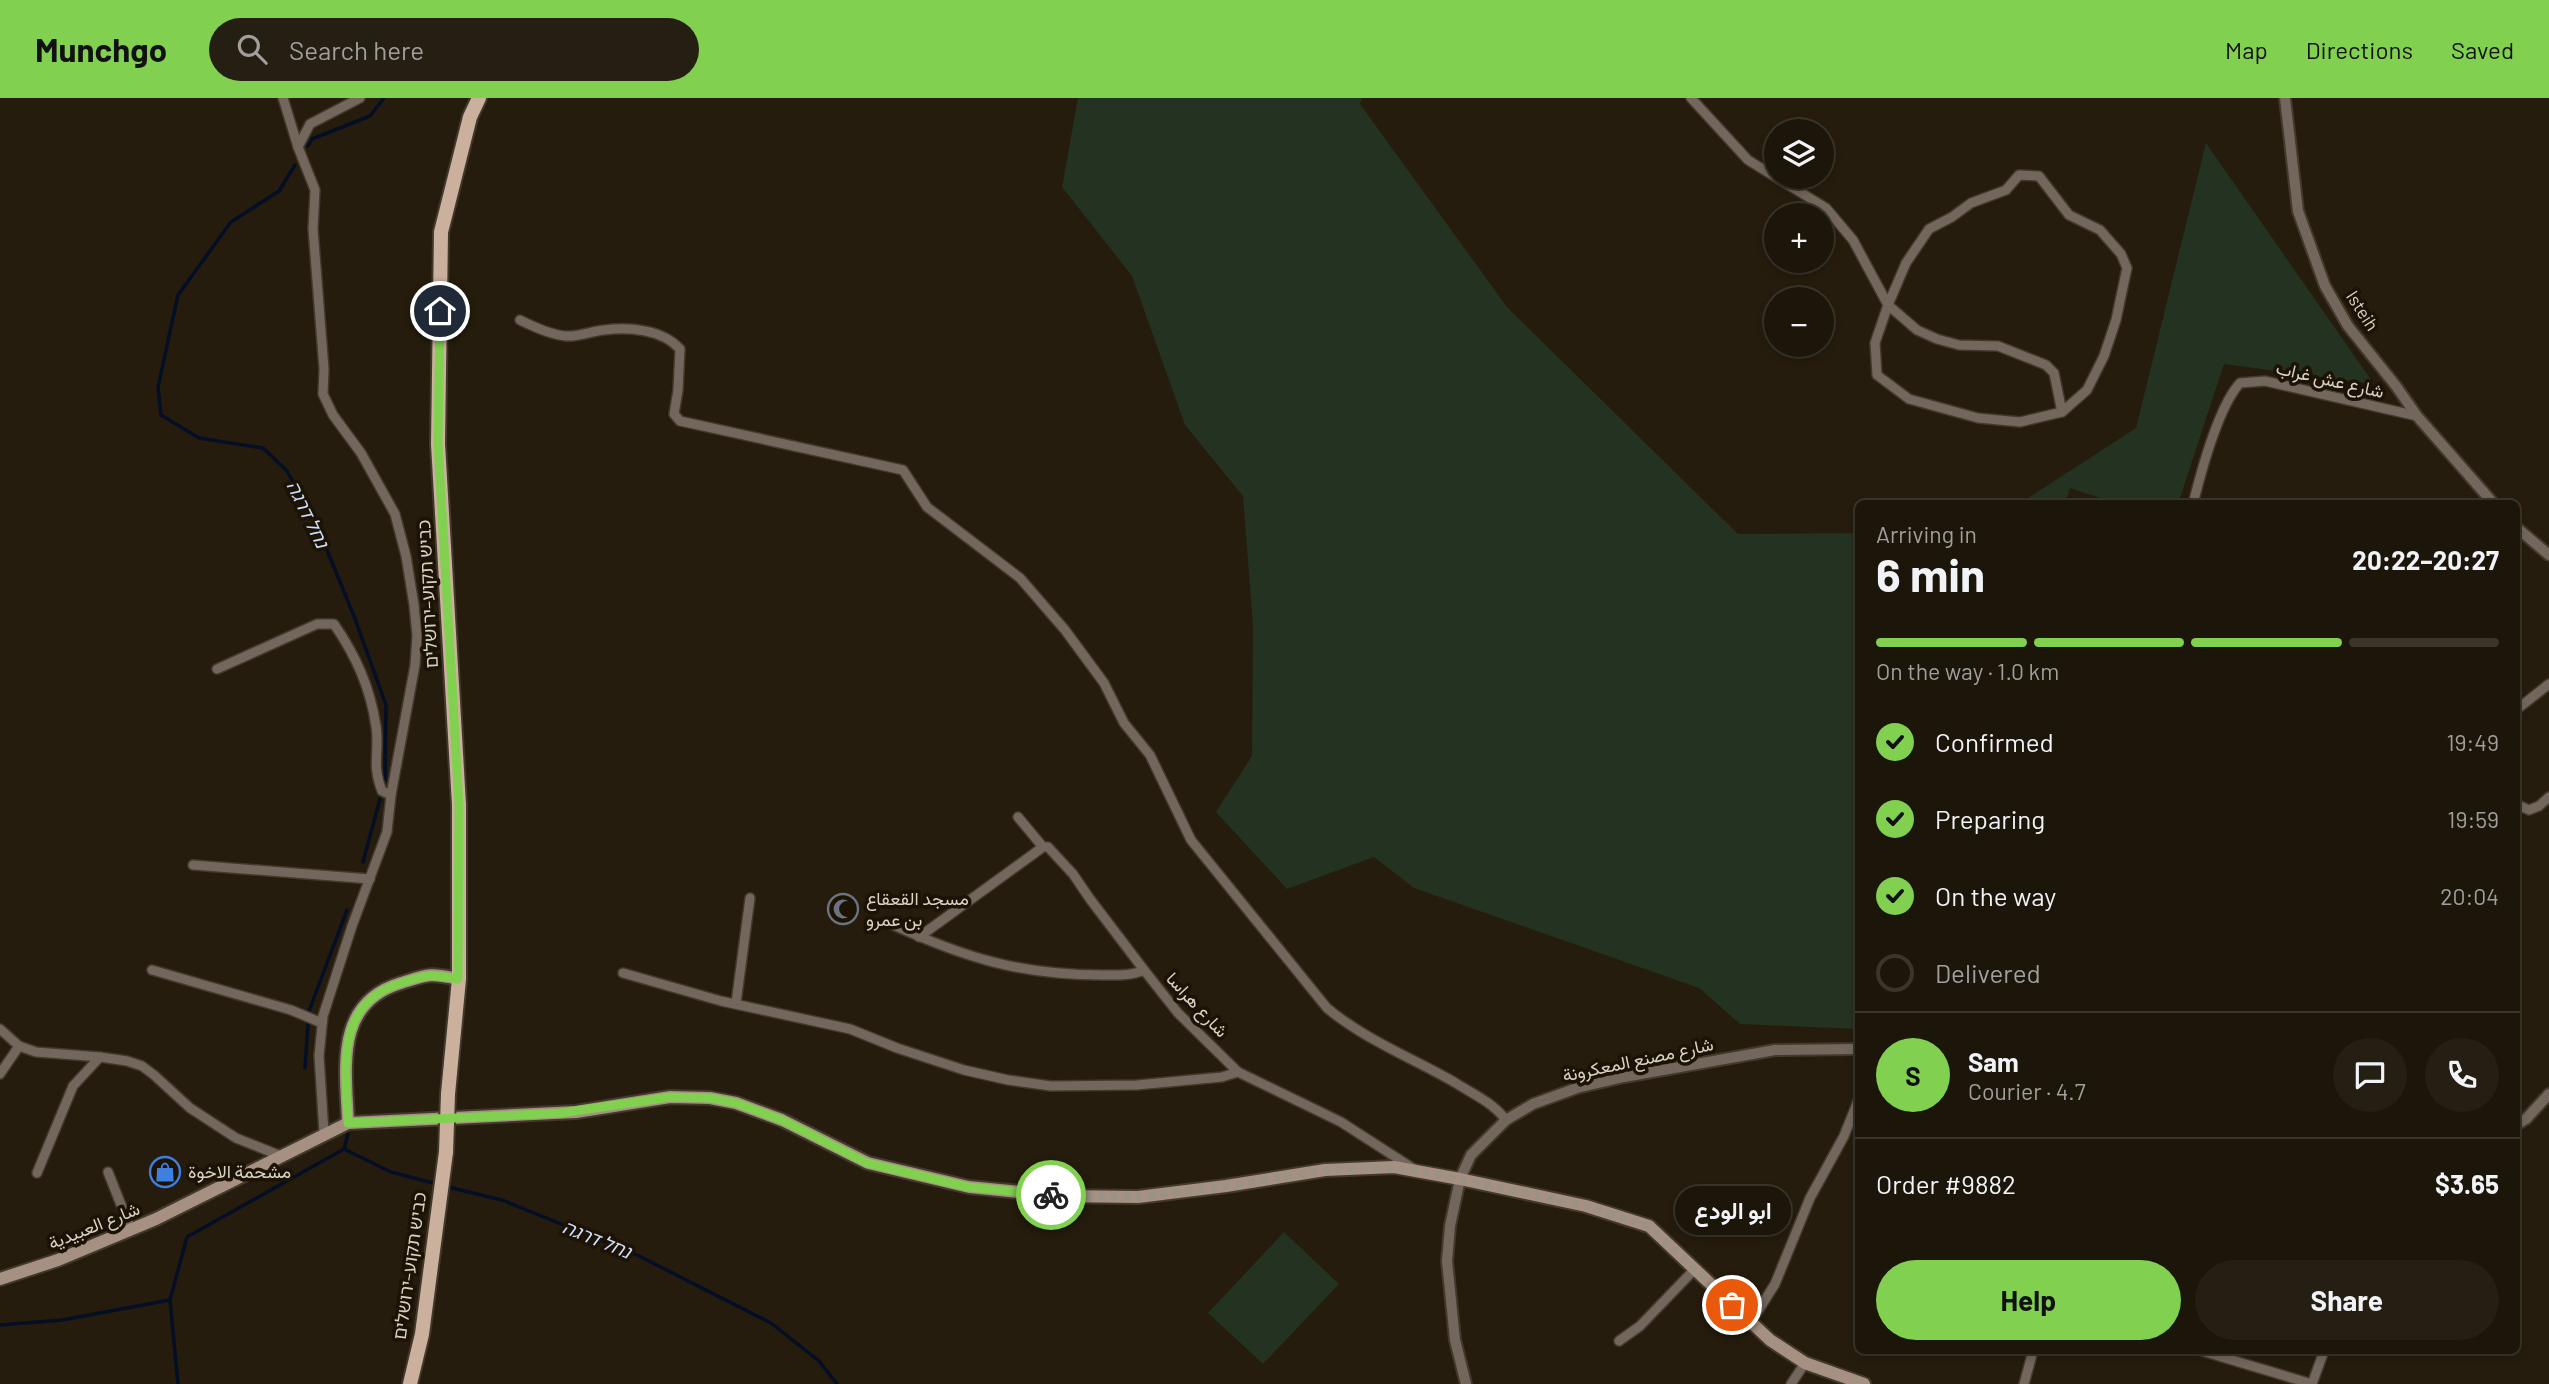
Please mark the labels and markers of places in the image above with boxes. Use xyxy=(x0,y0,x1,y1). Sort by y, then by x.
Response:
pin xyxy=(410,281,470,341)
place label: مسجد القعقاع بن عمرو xyxy=(866,887,969,931)
mosque icon: مسجد القعقاع بن عمرو xyxy=(826,892,860,926)
shop icon: مشحمة الاخوة xyxy=(148,1155,182,1189)
place label: مشحمة الاخوة xyxy=(188,1160,291,1183)
callout: ابو الودع xyxy=(1674,1186,1790,1235)
pin xyxy=(1702,1275,1762,1335)

